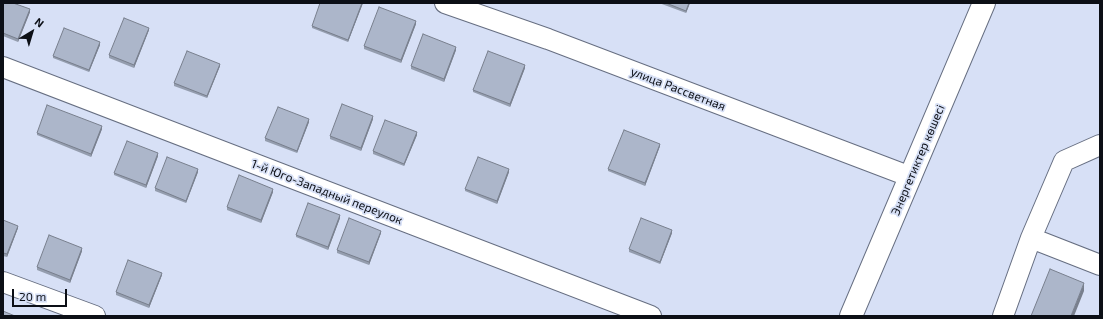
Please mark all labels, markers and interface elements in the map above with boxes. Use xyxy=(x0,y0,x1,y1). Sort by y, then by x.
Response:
north arrow xyxy=(12,12,52,52)
text: N xyxy=(33,15,47,30)
street label: улица Рассветная xyxy=(629,64,727,114)
street label: Энергетиктер көшесі xyxy=(888,103,948,217)
street label: 1-й Юго-Западный переулок xyxy=(249,156,405,228)
scale bar xyxy=(14,281,69,307)
text: 20 m xyxy=(19,289,46,303)

